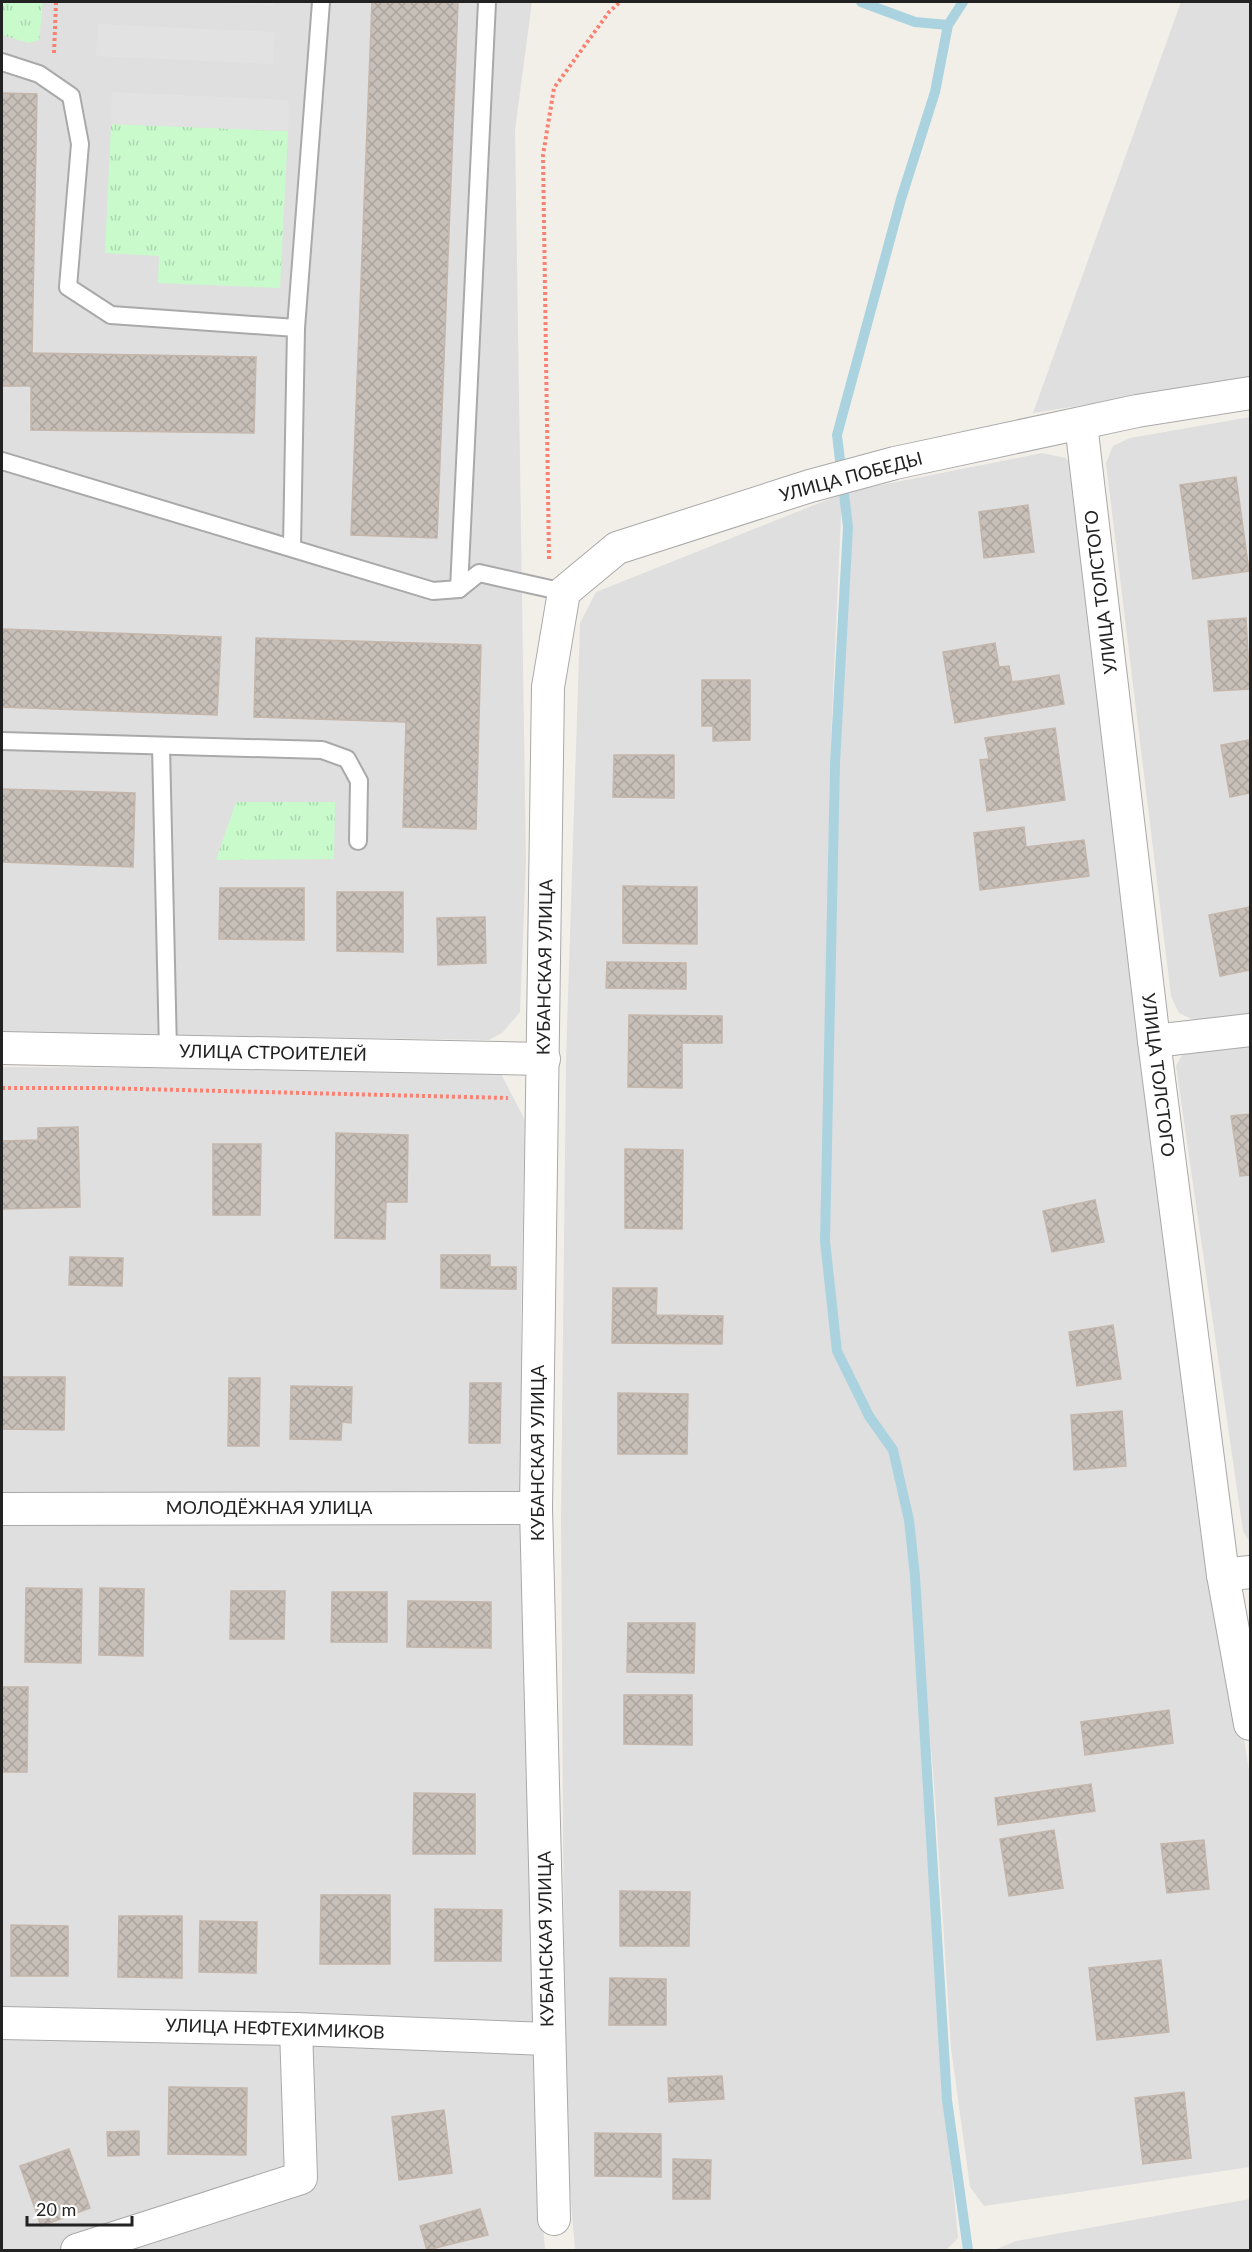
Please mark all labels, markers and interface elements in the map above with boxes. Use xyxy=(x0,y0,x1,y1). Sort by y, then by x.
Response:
street label: УЛИЦА ПОБЕДЫ xyxy=(777,446,925,506)
street label: УЛИЦА ТОЛСТОГО xyxy=(1079,509,1121,675)
street label: КУБАНСКАЯ УЛИЦА xyxy=(531,878,557,1055)
street label: УЛИЦА ТОЛСТОГО xyxy=(1138,992,1180,1158)
street label: УЛИЦА СТРОИТЕЛЕЙ xyxy=(179,1039,367,1065)
street label: КУБАНСКАЯ УЛИЦА xyxy=(526,1364,548,1541)
street label: МОЛОДЁЖНАЯ УЛИЦА xyxy=(166,1496,373,1518)
street label: КУБАНСКАЯ УЛИЦА xyxy=(532,1850,558,2027)
street label: УЛИЦА НЕФТЕХИМИКОВ xyxy=(165,2013,385,2043)
scale bar xyxy=(27,2189,132,2227)
text: 20 m xyxy=(36,2198,76,2220)

